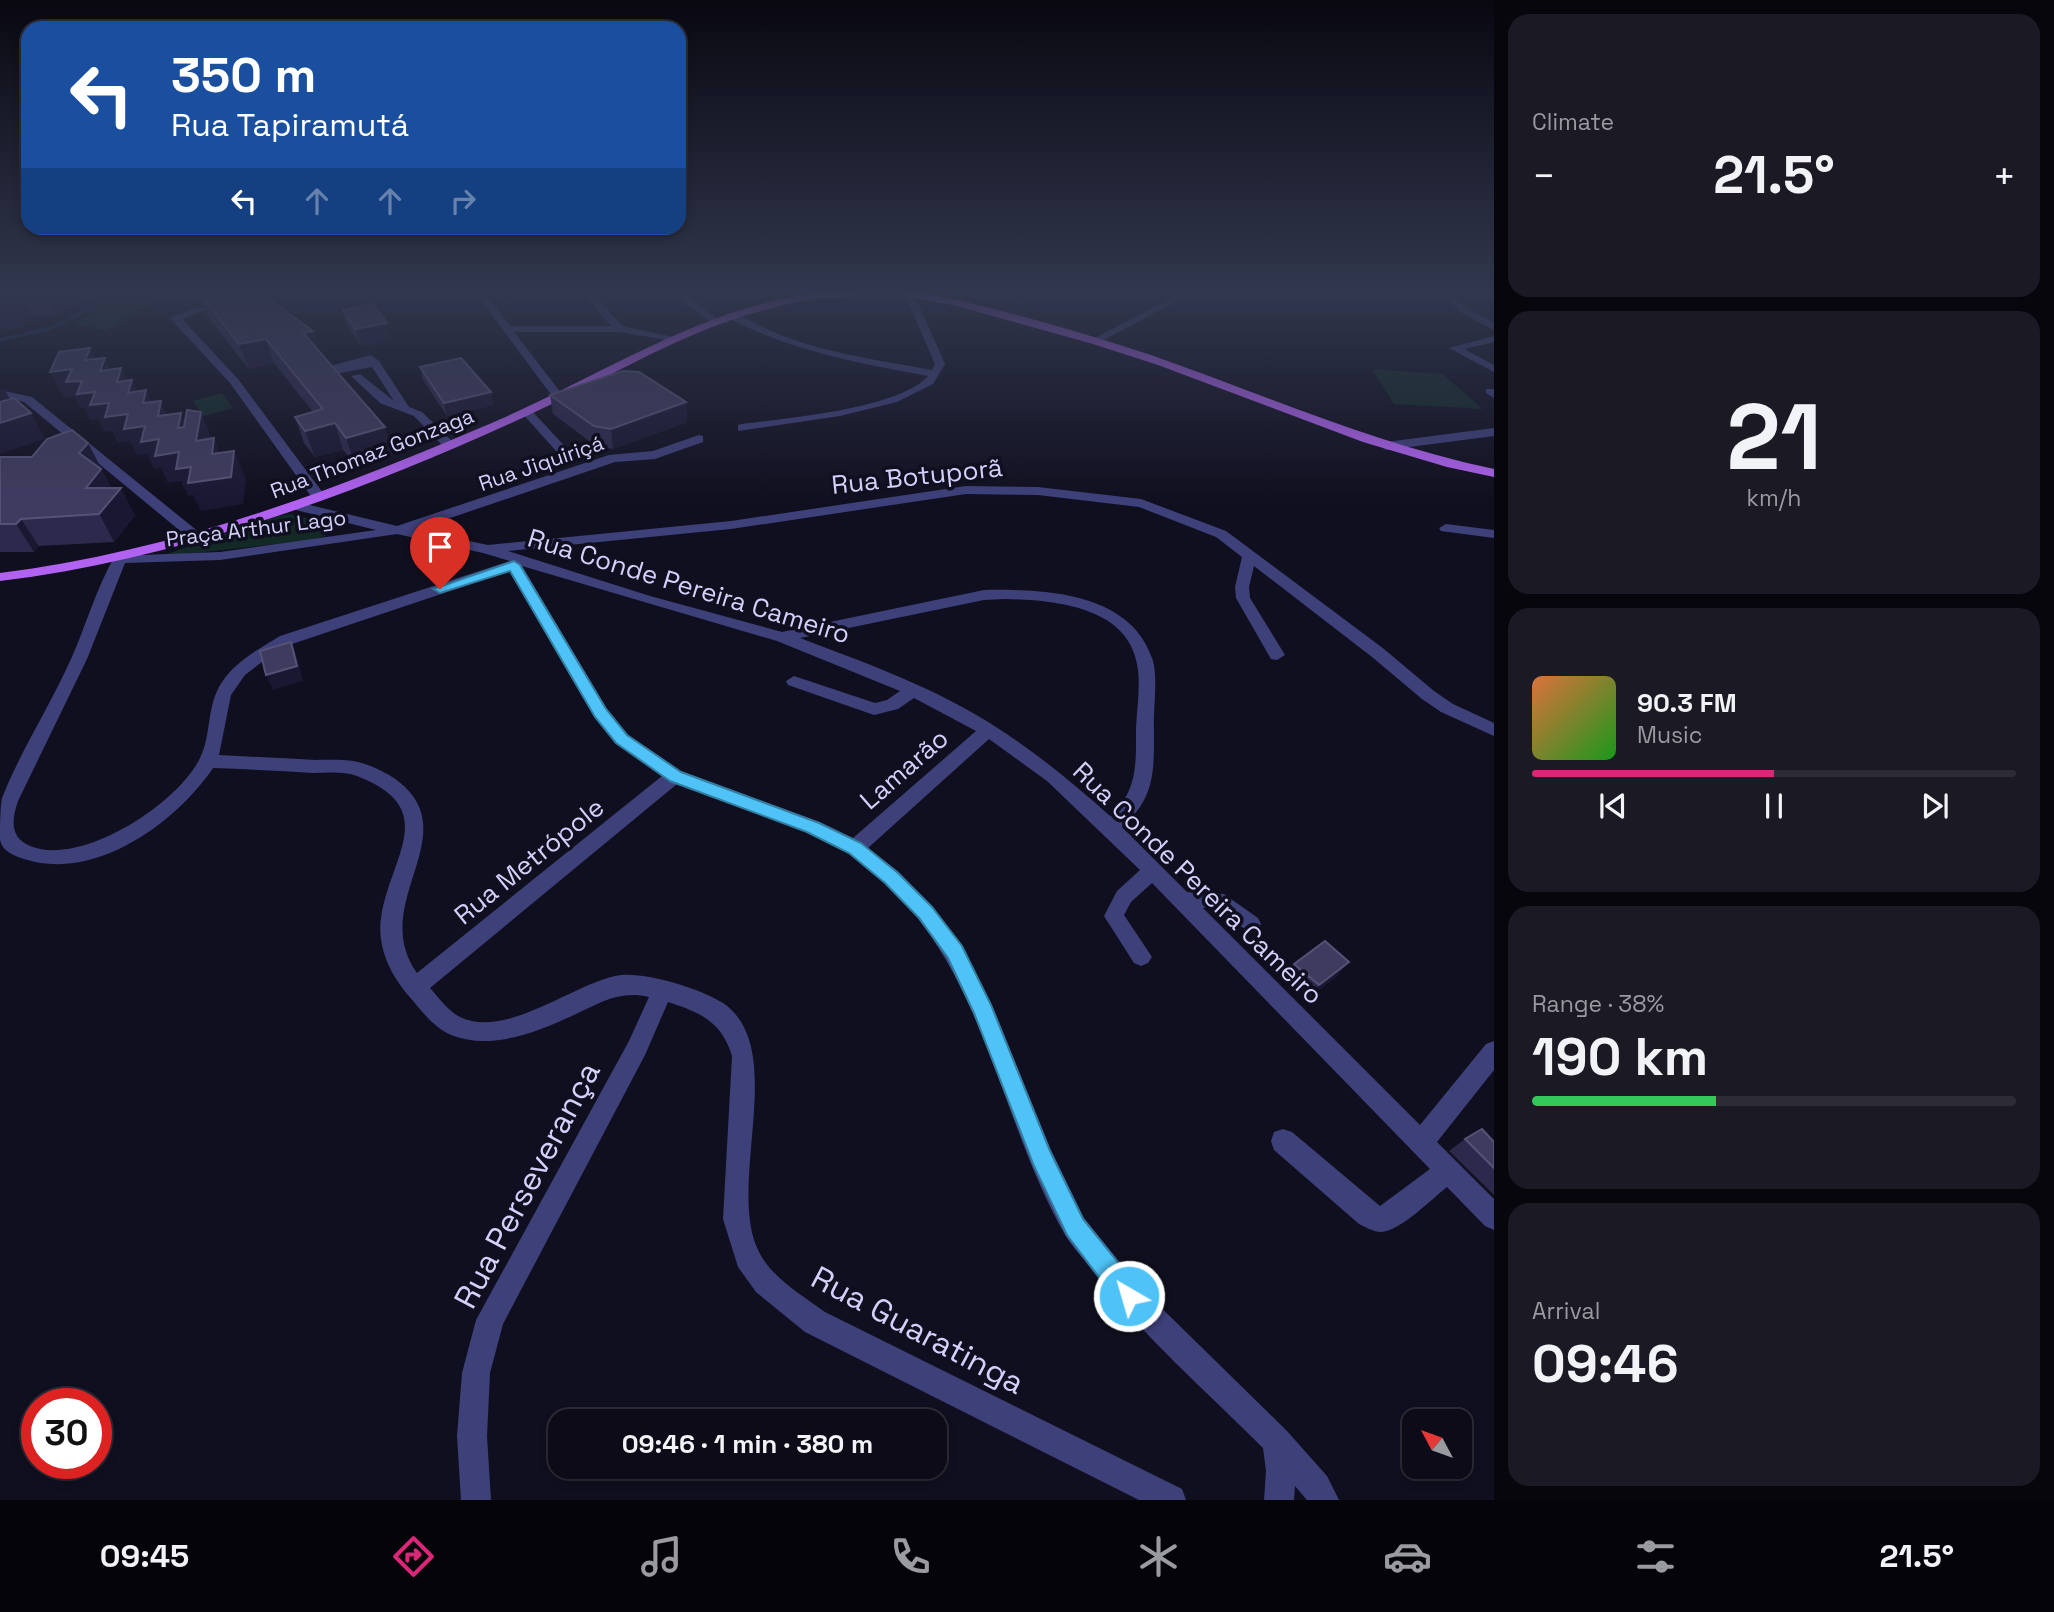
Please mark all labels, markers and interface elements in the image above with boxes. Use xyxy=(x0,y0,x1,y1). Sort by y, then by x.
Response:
text: 350 m xyxy=(171,44,316,106)
icon: left xyxy=(56,49,147,140)
text: Rua Tapiramutá xyxy=(171,105,409,145)
text: Climate xyxy=(1532,107,1614,137)
text: 21.5° xyxy=(1713,142,1835,208)
text: − xyxy=(1532,152,1556,200)
text: + xyxy=(1992,152,2016,200)
icon: left xyxy=(225,182,263,220)
icon: ahead xyxy=(298,182,336,220)
icon: ahead xyxy=(371,182,409,220)
icon: right xyxy=(444,182,482,220)
text: 21 xyxy=(1726,379,1822,496)
street label: Rua Thomaz Gonzaga xyxy=(266,402,478,504)
street label: Rua Jiquiriçá xyxy=(475,429,607,497)
street label: Rua Botuporã xyxy=(830,450,1004,502)
text: km/h xyxy=(1747,483,1801,513)
street label: Praça Arthur Lago xyxy=(164,504,348,552)
pin xyxy=(410,517,470,589)
street label: Rua Conde Pereira Cameiro xyxy=(524,521,854,651)
icon: arrive xyxy=(421,528,459,566)
text: 90.3 FM xyxy=(1637,686,1737,720)
text: Music xyxy=(1637,720,1702,750)
street label: Lamarão xyxy=(853,721,955,817)
street label: Rua Conde Pereira Cameiro xyxy=(1066,754,1330,1012)
icon: previous xyxy=(1594,787,1632,825)
icon: pause xyxy=(1755,787,1793,825)
icon: next xyxy=(1916,787,1954,825)
street label: Rua Metrópole xyxy=(447,790,611,932)
text: Range · 38% xyxy=(1532,989,1664,1019)
text: 190 km xyxy=(1532,1024,1708,1090)
street label: Rua Perseverança xyxy=(445,1055,609,1315)
street label: Rua Guaratinga xyxy=(805,1257,1031,1403)
position arrow xyxy=(1092,1259,1166,1333)
text: Arrival xyxy=(1532,1296,1600,1326)
text: 09:46 xyxy=(1532,1331,1679,1397)
speed limit sign: 30 xyxy=(21,1388,112,1479)
north arrow xyxy=(1402,1409,1472,1479)
map controls xyxy=(1402,1409,1472,1479)
text: 09:46 · 1 min · 380 m xyxy=(622,1427,873,1461)
icon: directions xyxy=(389,1532,438,1581)
icon: music xyxy=(637,1532,686,1581)
icon: phone xyxy=(886,1532,935,1581)
icon: climate xyxy=(1134,1532,1183,1581)
icon: car xyxy=(1383,1532,1432,1581)
icon: filters xyxy=(1631,1532,1680,1581)
text: 09:45 xyxy=(100,1536,189,1576)
text: 21.5° xyxy=(1879,1536,1954,1576)

